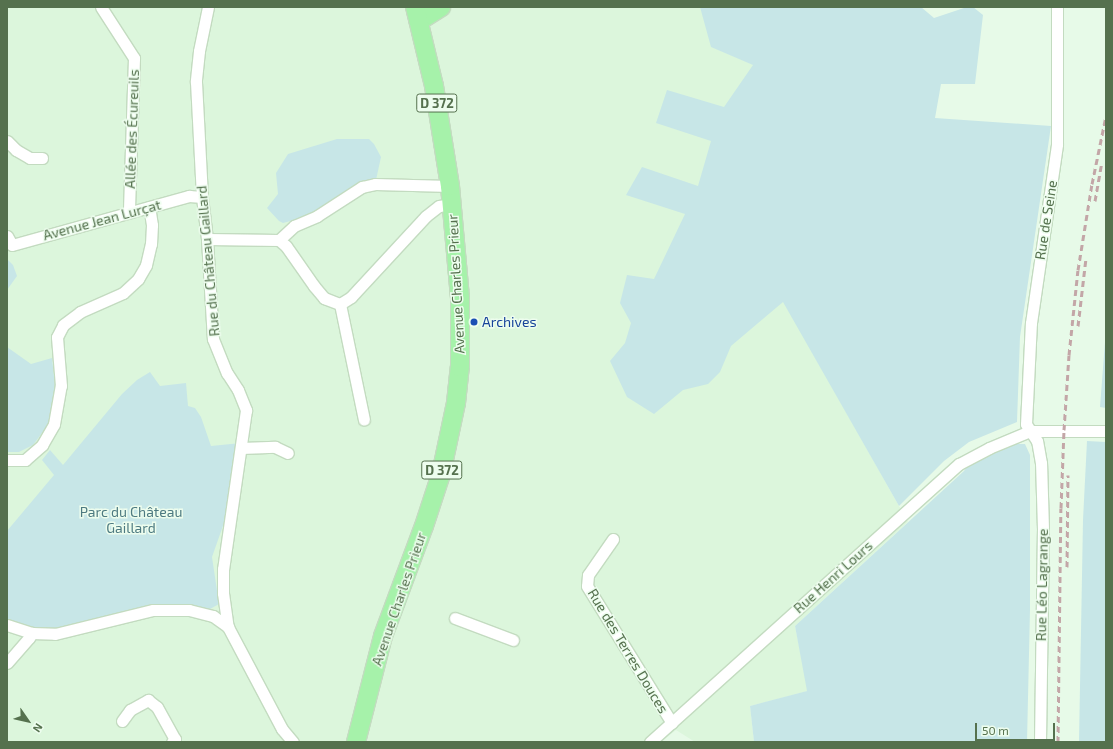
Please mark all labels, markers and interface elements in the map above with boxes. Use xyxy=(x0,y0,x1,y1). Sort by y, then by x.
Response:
street label: Allée des Écureuils xyxy=(122,69,142,189)
road number: D 372 xyxy=(416,92,458,114)
street label: Rue de Seine xyxy=(1031,179,1061,261)
street label: Rue du Château Gaillard xyxy=(193,185,223,337)
street label: Avenue Jean Lurçat xyxy=(41,196,163,244)
street label: Avenue Charles Prieur xyxy=(444,214,468,354)
place label: Archives xyxy=(482,314,537,330)
marker: Archives xyxy=(469,317,479,327)
road number: D 372 xyxy=(421,459,463,481)
park label: Parc du Château Gaillard xyxy=(80,504,182,536)
street label: Rue Léo Lagrange xyxy=(1033,529,1051,641)
street label: Avenue Charles Prieur xyxy=(368,530,430,668)
street label: Rue Henri Lours xyxy=(790,537,876,617)
street label: Rue des Terres Douces xyxy=(584,586,672,716)
north arrow xyxy=(8,701,48,741)
scale bar xyxy=(977,715,1057,741)
text: N xyxy=(31,721,46,735)
text: 50 m xyxy=(982,723,1009,737)

